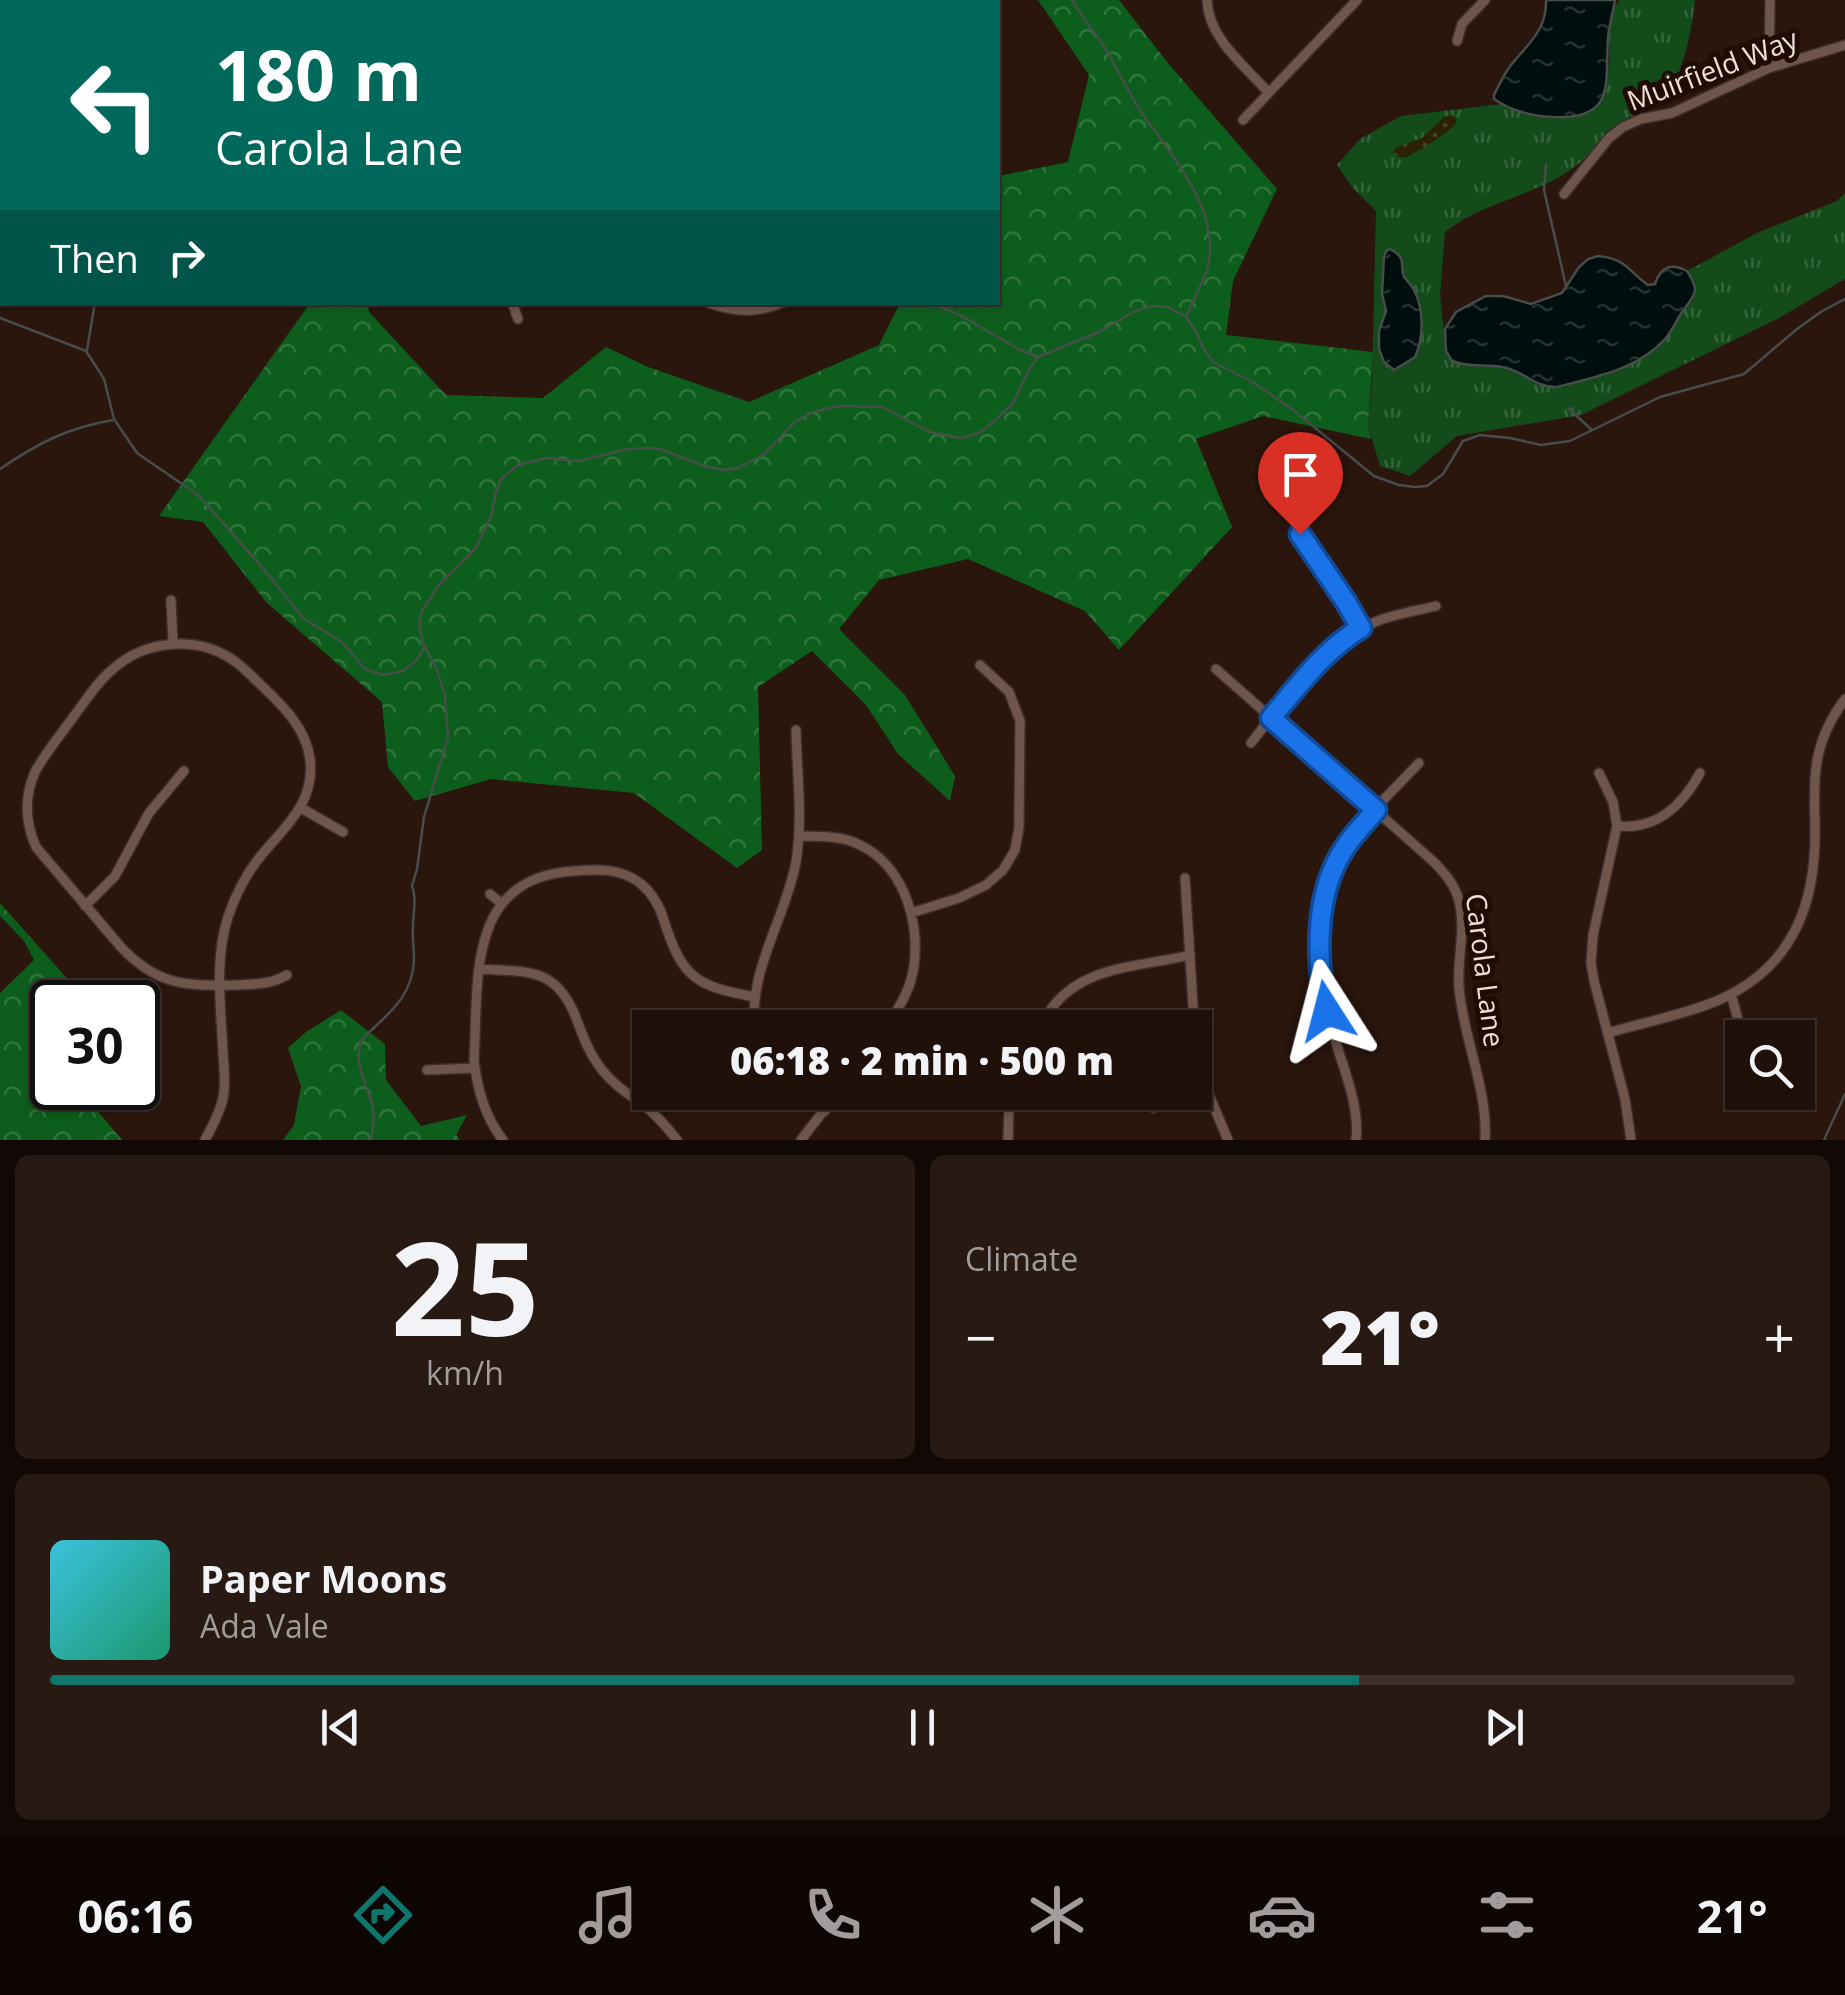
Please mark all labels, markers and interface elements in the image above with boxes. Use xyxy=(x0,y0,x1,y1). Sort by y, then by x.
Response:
street label: Muirfield Way xyxy=(1621,19,1804,119)
text: 180 m xyxy=(215,26,422,122)
icon: left xyxy=(50,40,180,170)
text: Carola Lane xyxy=(215,117,463,178)
icon: right xyxy=(159,230,214,285)
text: Then xyxy=(50,232,139,284)
pin xyxy=(1258,432,1343,535)
icon: arrive xyxy=(1273,447,1328,502)
street label: Carola Lane xyxy=(1458,891,1514,1049)
position arrow xyxy=(1275,959,1379,1063)
speed limit sign: 30 xyxy=(30,980,160,1110)
map controls xyxy=(1725,1020,1815,1110)
button: search xyxy=(1725,1020,1815,1110)
text: 06:18 · 2 min · 500 m xyxy=(730,1034,1114,1086)
text: 25 xyxy=(391,1197,539,1374)
text: Climate xyxy=(965,1237,1078,1280)
text: 21° xyxy=(1320,1285,1440,1387)
text: − xyxy=(965,1299,996,1374)
text: + xyxy=(1764,1299,1795,1374)
text: km/h xyxy=(426,1351,504,1394)
text: Paper Moons xyxy=(200,1552,447,1604)
text: Ada Vale xyxy=(200,1604,329,1647)
icon: previous xyxy=(313,1700,368,1755)
icon: pause xyxy=(895,1700,950,1755)
icon: next xyxy=(1477,1700,1532,1755)
icon: directions xyxy=(348,1880,418,1950)
icon: music xyxy=(573,1880,643,1950)
icon: phone xyxy=(798,1880,868,1950)
icon: climate xyxy=(1022,1880,1092,1950)
icon: car xyxy=(1247,1880,1317,1950)
icon: filters xyxy=(1472,1880,1542,1950)
text: 06:16 xyxy=(77,1885,193,1946)
text: 21° xyxy=(1697,1885,1768,1946)

